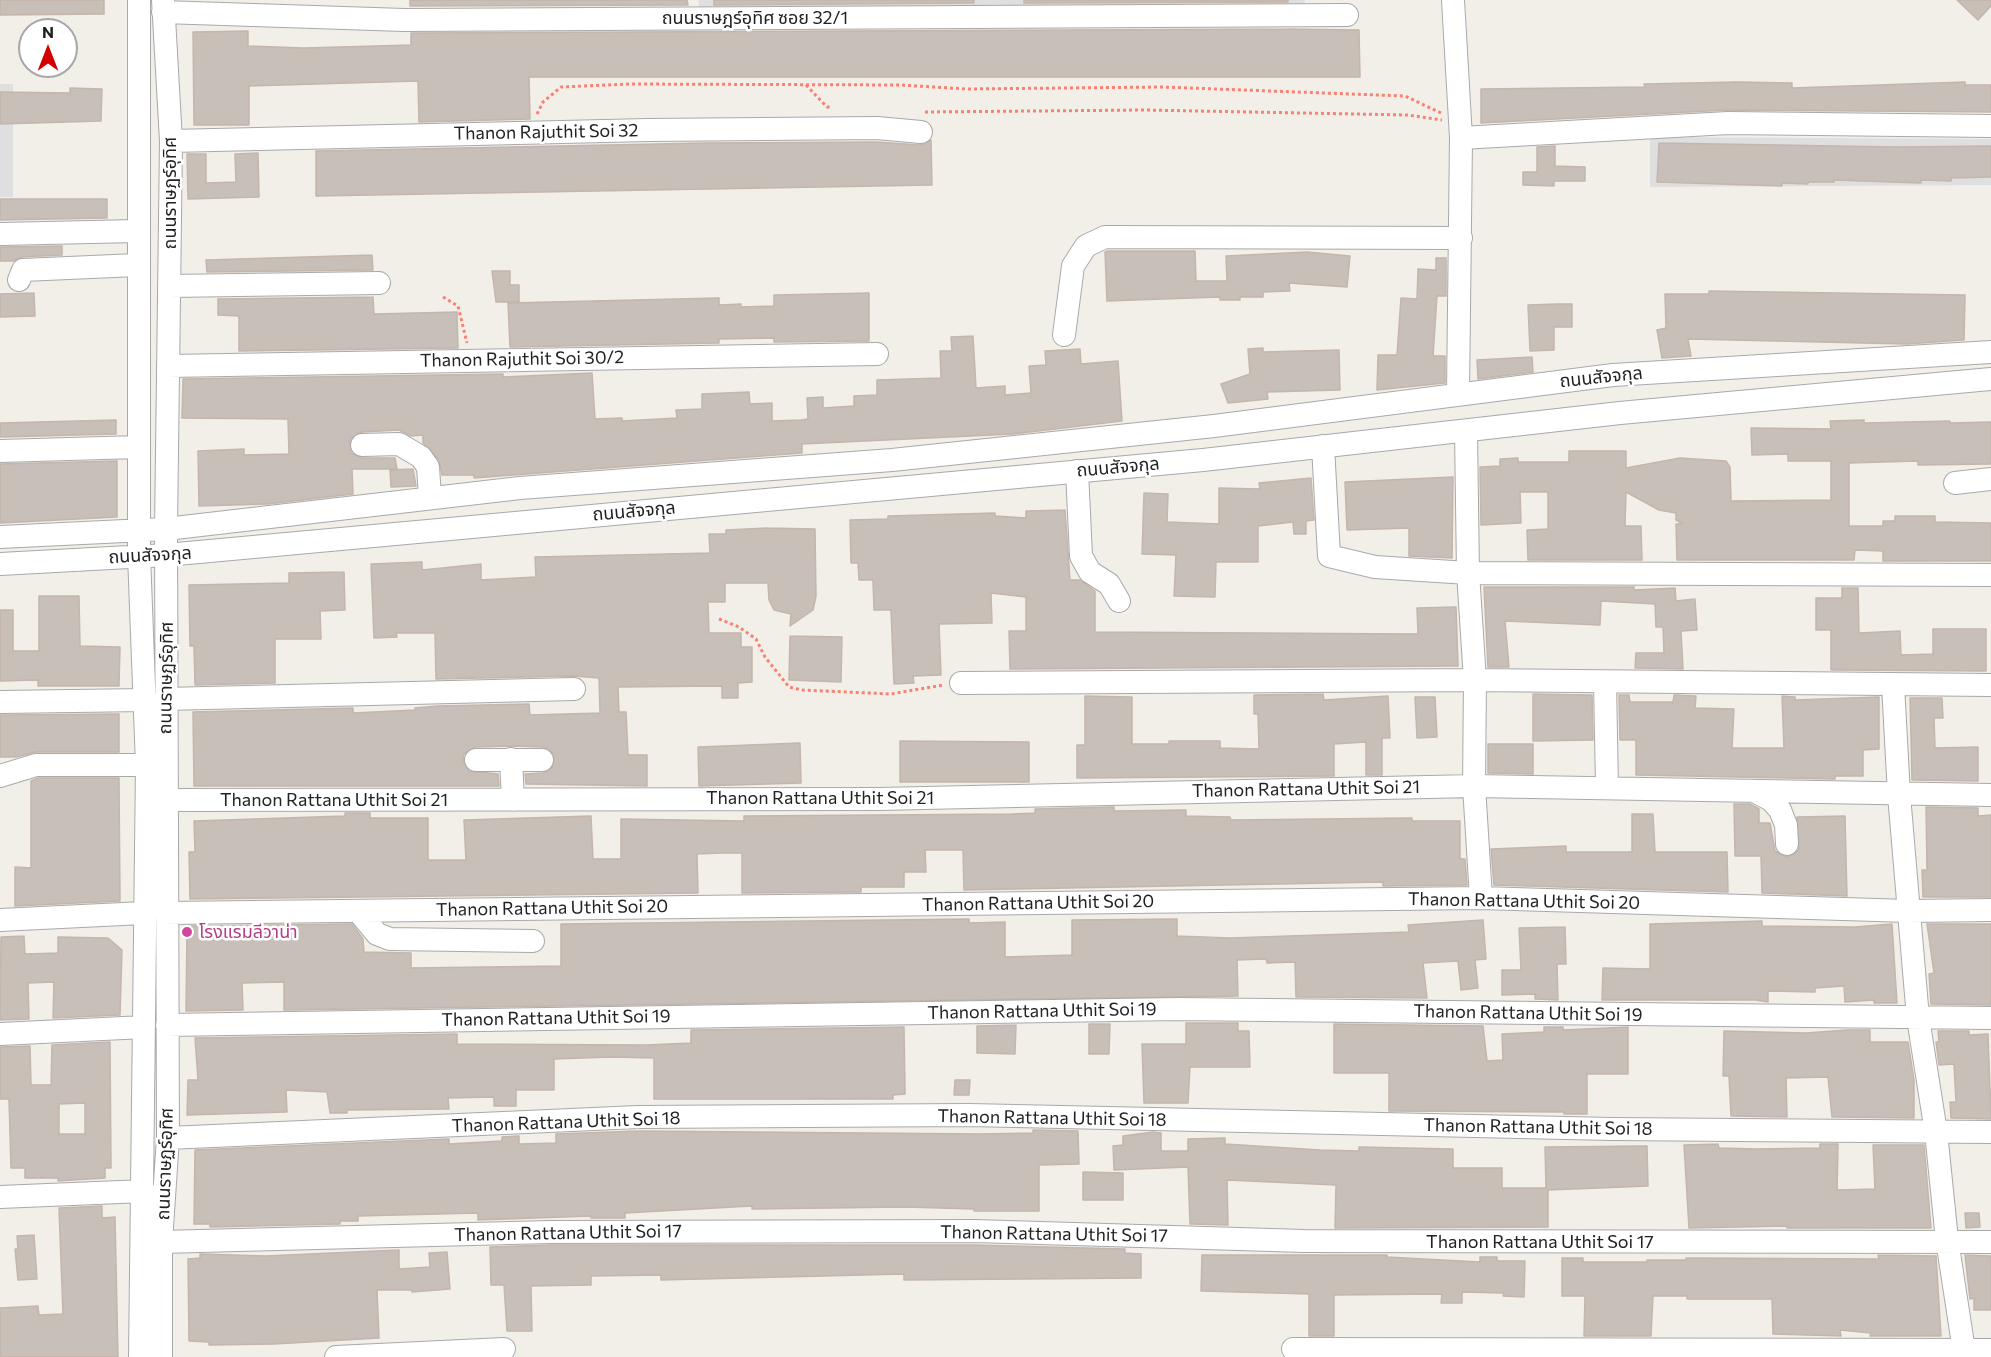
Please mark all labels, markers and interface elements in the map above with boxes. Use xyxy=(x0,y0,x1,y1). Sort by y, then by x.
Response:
street label: ถนนราษฎร์อุทิศ ซอย 32/1 xyxy=(662,7,848,29)
north arrow xyxy=(18,18,78,78)
text: N xyxy=(42,22,54,41)
street label: Thanon Rajuthit Soi 32 xyxy=(453,120,639,144)
street label: ถนนราษฏร์อุทิศ xyxy=(159,137,181,249)
street label: Thanon Rajuthit Soi 30/2 xyxy=(420,346,624,372)
street label: ถนนสัจจกุล xyxy=(1558,362,1644,392)
street label: ถนนสัจจกุล xyxy=(1076,453,1160,481)
street label: ถนนสัจจกุล xyxy=(592,497,676,525)
street label: ถนนสัจจกุล xyxy=(108,542,192,568)
street label: ถนนราษฏร์อุทิศ xyxy=(154,621,178,735)
street label: Thanon Rattana Uthit Soi 21 xyxy=(1192,776,1420,802)
street label: Thanon Rattana Uthit Soi 21 xyxy=(706,787,934,809)
street label: Thanon Rattana Uthit Soi 21 xyxy=(220,789,448,811)
street label: Thanon Rattana Uthit Soi 20 xyxy=(1408,888,1640,914)
street label: Thanon Rattana Uthit Soi 20 xyxy=(922,890,1154,916)
street label: Thanon Rattana Uthit Soi 20 xyxy=(436,895,668,921)
place label: โรงแรมลีวาน่า xyxy=(199,921,297,943)
marker: โรงแรมลีวาน่า xyxy=(180,925,194,939)
street label: Thanon Rattana Uthit Soi 19 xyxy=(927,998,1157,1024)
street label: Thanon Rattana Uthit Soi 19 xyxy=(1413,1000,1643,1026)
street label: Thanon Rattana Uthit Soi 19 xyxy=(441,1005,671,1031)
street label: Thanon Rattana Uthit Soi 18 xyxy=(937,1105,1167,1131)
street label: ถนนราษฏร์อุทิศ xyxy=(152,1107,178,1221)
street label: Thanon Rattana Uthit Soi 18 xyxy=(451,1107,681,1137)
street label: Thanon Rattana Uthit Soi 18 xyxy=(1423,1114,1653,1140)
street label: Thanon Rattana Uthit Soi 17 xyxy=(454,1220,682,1246)
street label: Thanon Rattana Uthit Soi 17 xyxy=(940,1221,1168,1247)
street label: Thanon Rattana Uthit Soi 17 xyxy=(1426,1231,1654,1253)

